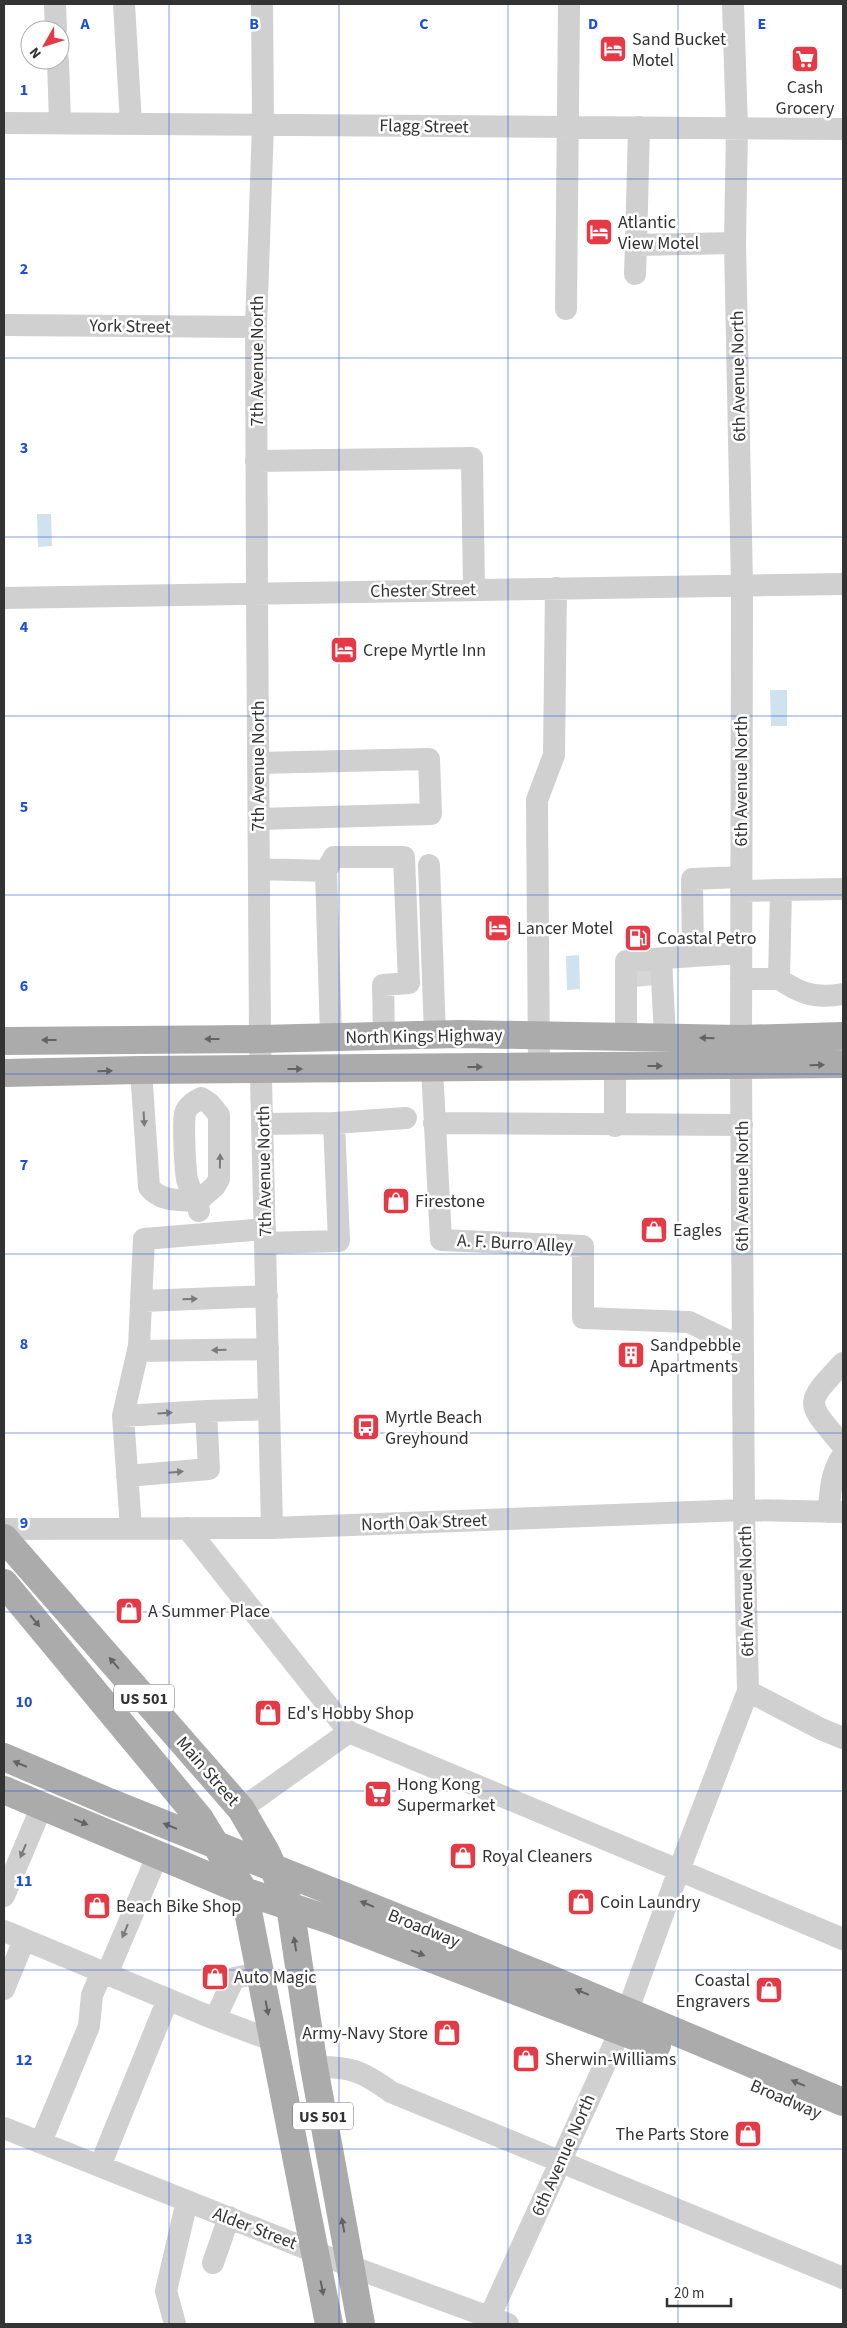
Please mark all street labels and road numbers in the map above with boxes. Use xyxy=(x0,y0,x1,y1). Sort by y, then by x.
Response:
street label: Flagg Street xyxy=(379,113,469,140)
street label: 7th Avenue North xyxy=(245,295,270,427)
street label: 6th Avenue North xyxy=(725,310,752,442)
street label: York Street xyxy=(88,313,171,340)
street label: Chester Street xyxy=(370,577,476,604)
street label: 7th Avenue North xyxy=(246,700,271,832)
street label: 6th Avenue North xyxy=(729,715,754,847)
street label: North Kings Highway xyxy=(345,1023,503,1050)
street label: 7th Avenue North xyxy=(251,1105,278,1237)
street label: 6th Avenue North xyxy=(730,1120,755,1252)
street label: A. F. Burro Alley xyxy=(456,1228,574,1259)
street label: North Oak Street xyxy=(361,1508,487,1537)
street label: 6th Avenue North xyxy=(733,1525,760,1657)
road number: US 501 xyxy=(114,1685,174,1712)
street label: Main Street xyxy=(170,1731,245,1812)
street label: Broadway xyxy=(384,1903,464,1954)
street label: Broadway xyxy=(746,2073,826,2126)
street label: 6th Avenue North xyxy=(525,2090,602,2220)
road number: US 501 xyxy=(293,2102,353,2130)
street label: Alder Street xyxy=(209,2201,300,2256)

